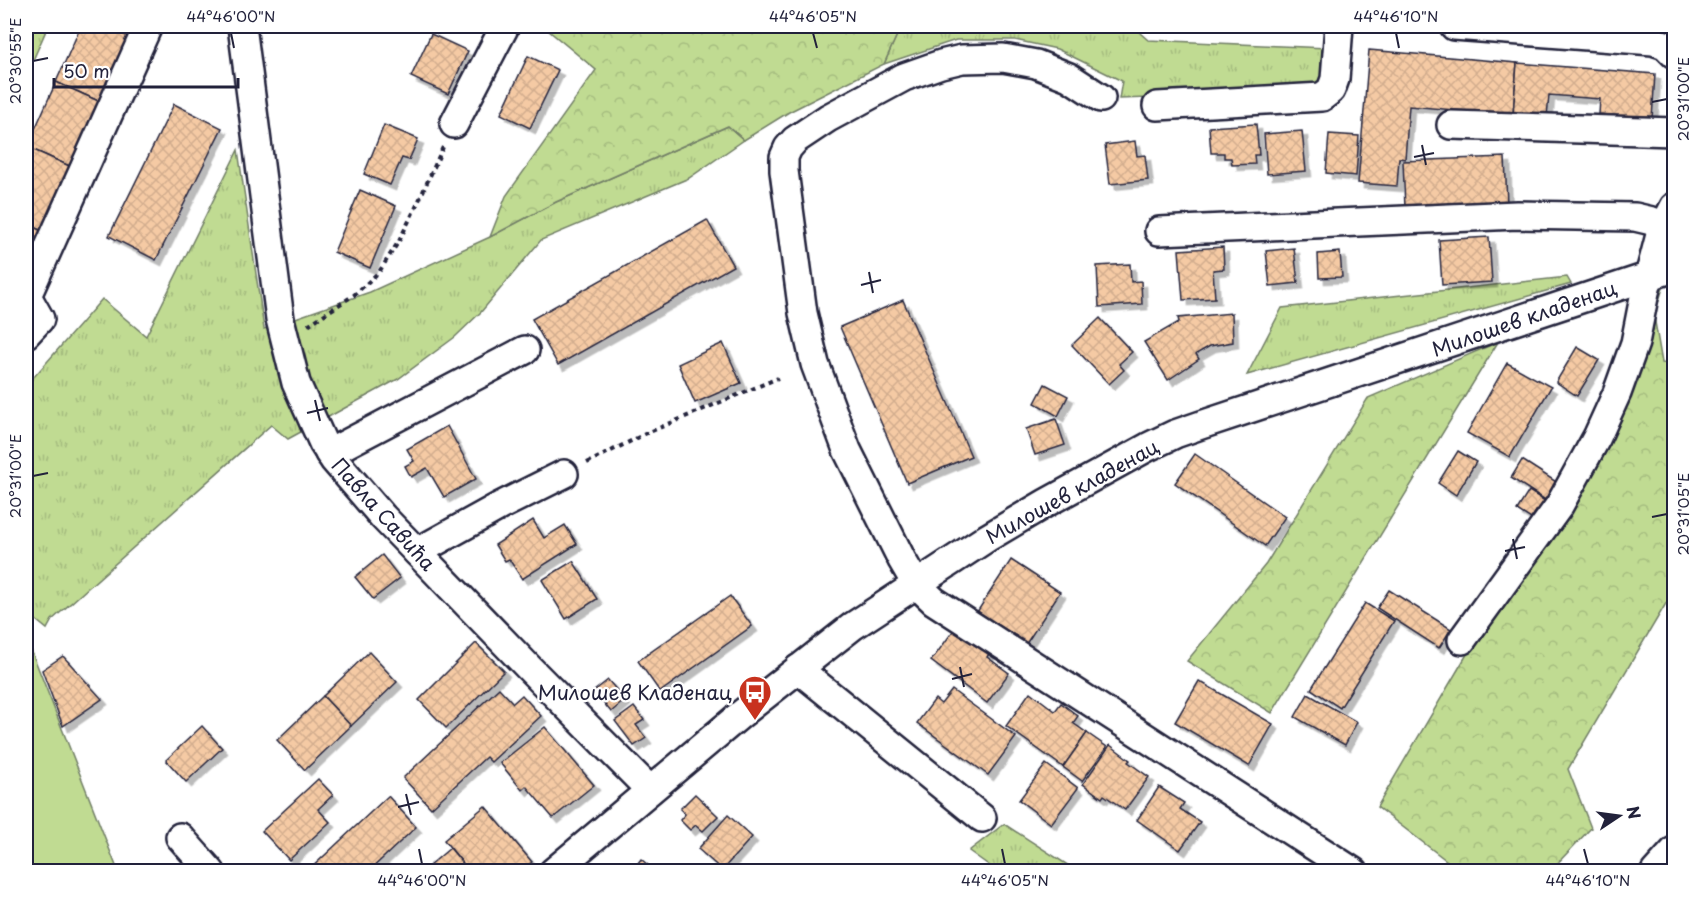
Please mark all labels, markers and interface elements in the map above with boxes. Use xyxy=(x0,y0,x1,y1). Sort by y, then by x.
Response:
text: 44°46'00"N xyxy=(186,4,276,27)
text: 44°46'05"N xyxy=(769,4,857,27)
text: 44°46'10"N xyxy=(1353,4,1439,27)
text: 20°30'55"E xyxy=(3,18,26,104)
scale bar xyxy=(54,51,238,89)
text: 50 m xyxy=(63,57,110,84)
text: 20°31'00"E xyxy=(1671,57,1694,141)
street label: Милошев кладенац xyxy=(1427,272,1621,364)
street label: Милошев кладенац xyxy=(980,431,1164,551)
text: 20°31'00"E xyxy=(3,434,26,518)
street label: Павла Савића xyxy=(325,451,443,577)
text: 20°31'05"E xyxy=(1671,472,1694,556)
bus stop icon: Милошев Кладенац xyxy=(737,674,773,721)
place label: Милошев Кладенац xyxy=(538,677,732,707)
north arrow xyxy=(1589,786,1649,846)
text: N xyxy=(1621,804,1648,821)
text: 44°46'00"N xyxy=(377,868,467,891)
text: 44°46'05"N xyxy=(961,868,1049,891)
text: 44°46'10"N xyxy=(1545,868,1631,891)

